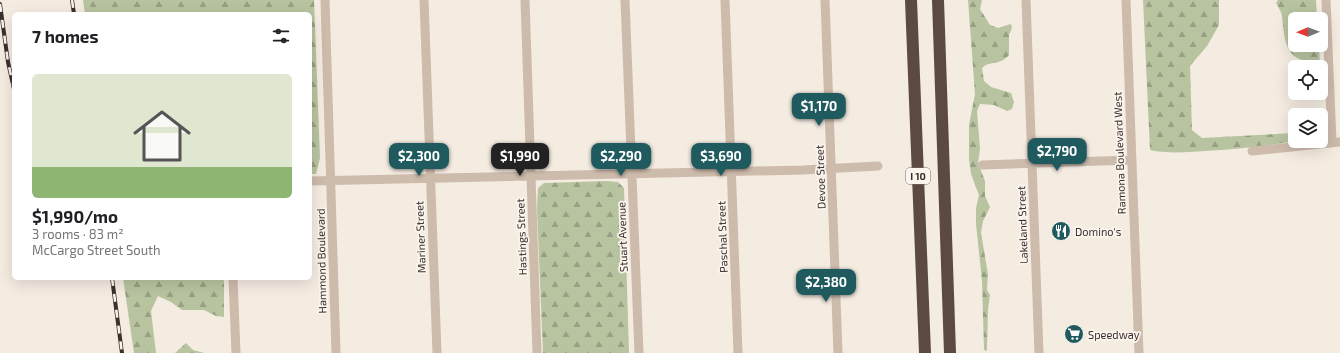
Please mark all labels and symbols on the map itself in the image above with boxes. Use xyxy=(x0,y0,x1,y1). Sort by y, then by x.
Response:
north arrow xyxy=(1288,12,1328,52)
street label: Ramona Boulevard West xyxy=(1110,91,1128,215)
pin: $1,170 xyxy=(786,93,852,127)
pin: $2,790 xyxy=(1024,138,1090,172)
pin: $2,300 xyxy=(386,143,452,177)
pin: $1,990 xyxy=(487,143,553,177)
pin: $2,290 xyxy=(588,143,654,177)
pin: $3,690 xyxy=(688,143,754,177)
street label: Devoe Street xyxy=(812,145,828,209)
road number: I 10 xyxy=(906,168,930,184)
street label: Lakeland Street xyxy=(1014,186,1030,264)
street label: Hastings Street xyxy=(513,198,529,276)
street label: Mariner Street xyxy=(412,201,428,273)
street label: Paschal Street xyxy=(714,201,730,273)
street label: Stuart Avenue xyxy=(614,202,630,272)
street label: Hammond Boulevard xyxy=(314,208,328,314)
restaurant icon: Domino's xyxy=(1050,220,1072,242)
place label: Domino's xyxy=(1075,225,1122,238)
pin: $2,380 xyxy=(793,269,859,303)
supermarket icon: Speedway xyxy=(1063,323,1085,345)
place label: Speedway xyxy=(1088,328,1140,341)

